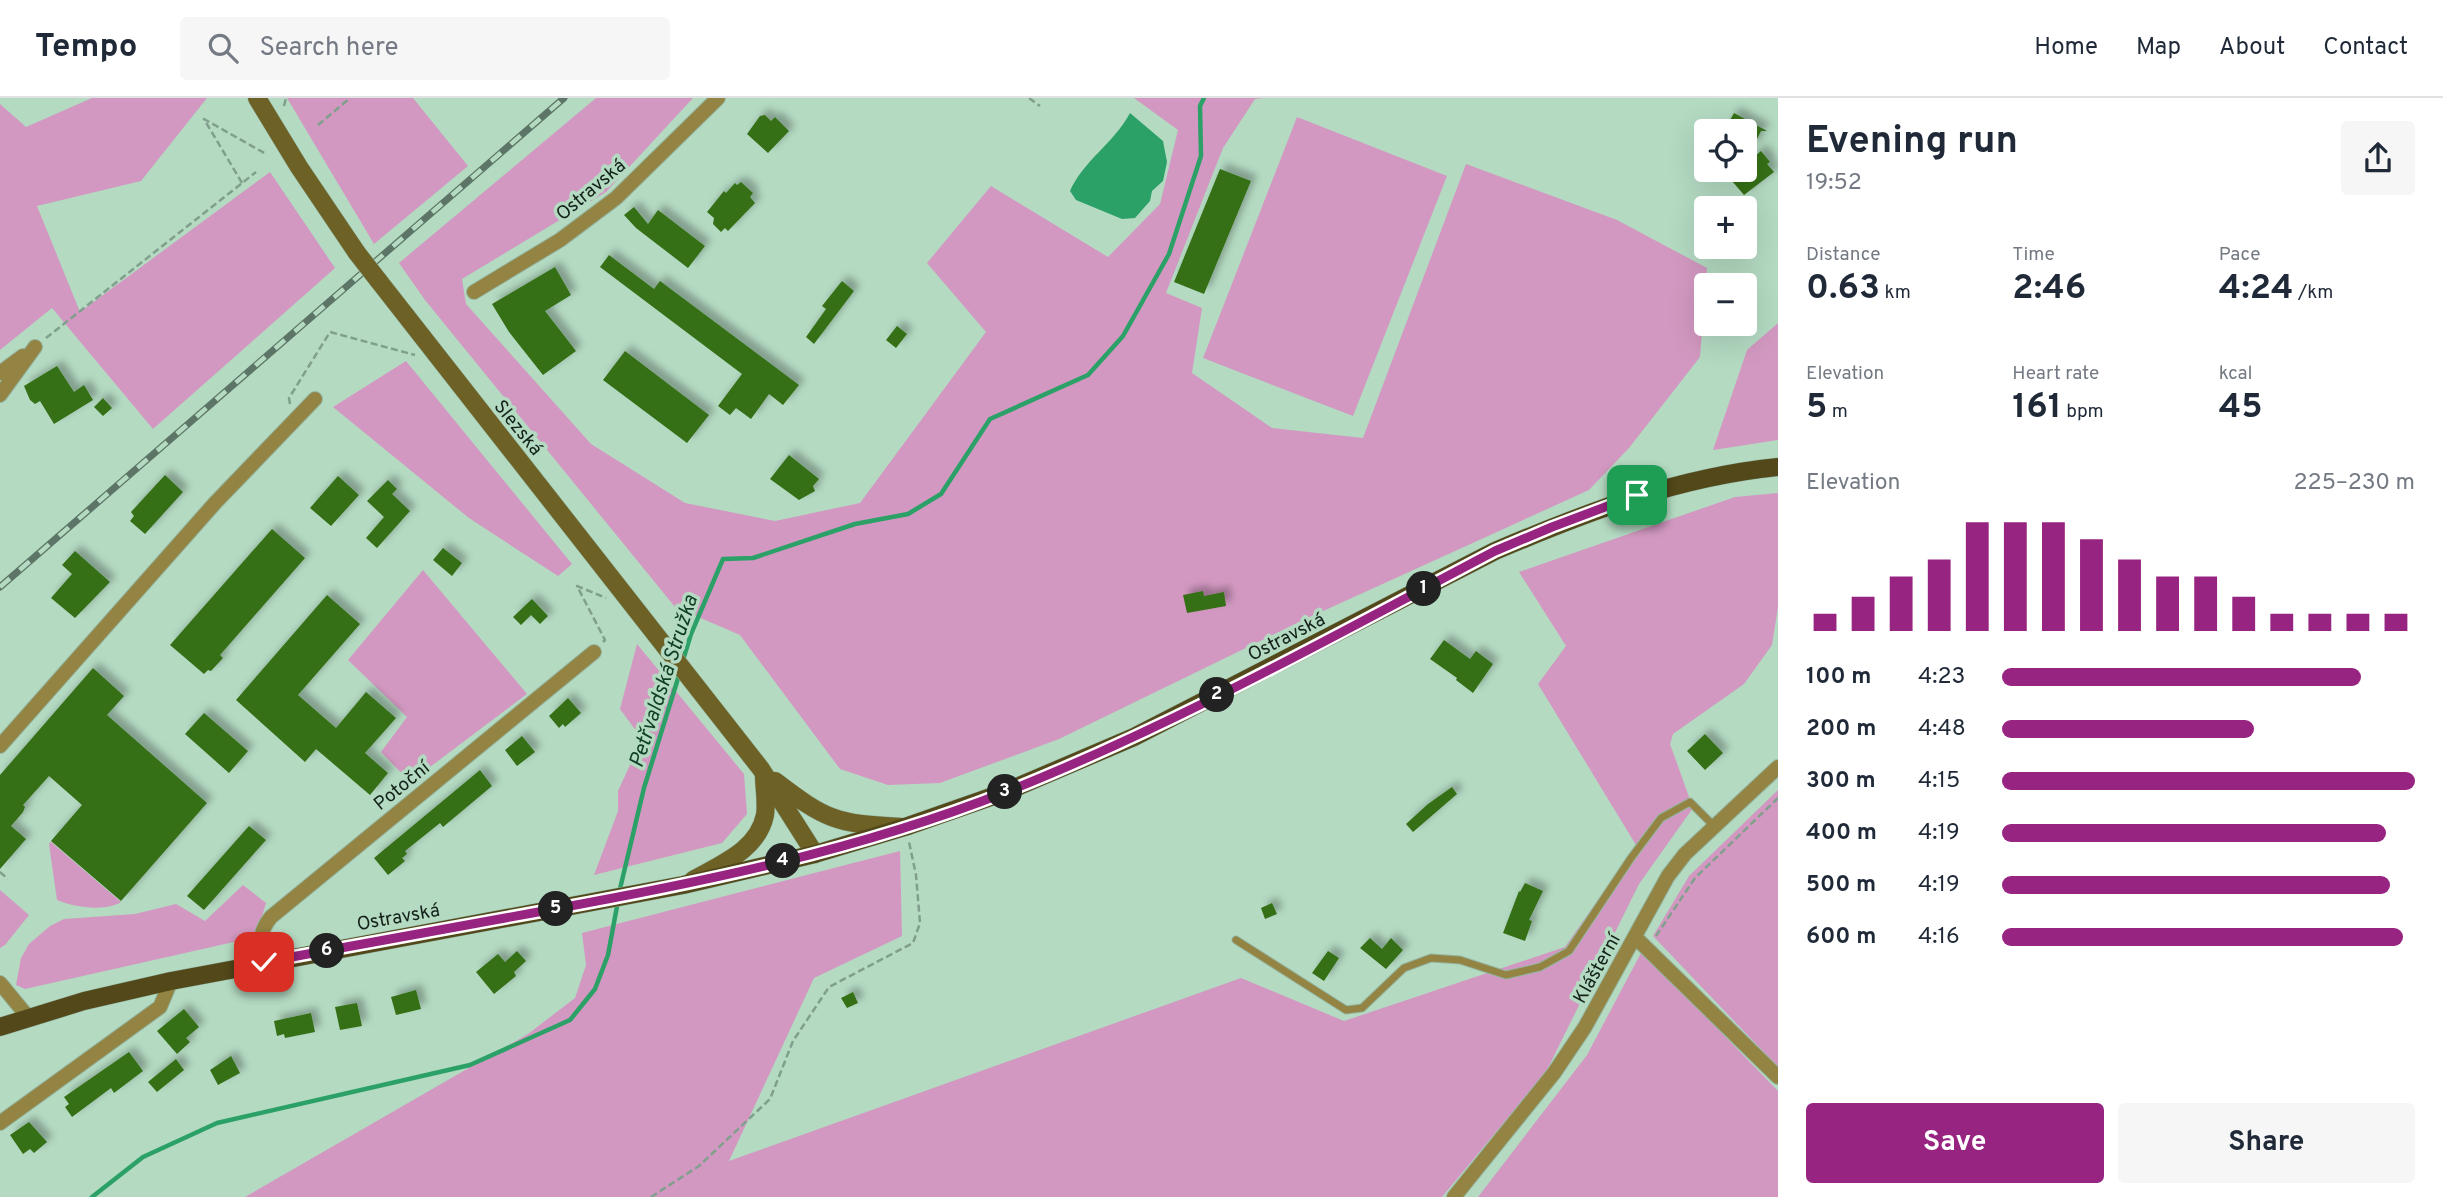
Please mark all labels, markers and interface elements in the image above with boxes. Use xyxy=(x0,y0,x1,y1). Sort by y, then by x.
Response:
search box xyxy=(180,17,670,80)
text: Tempo xyxy=(35,27,138,69)
icon: search xyxy=(204,29,242,67)
text: Search here xyxy=(260,32,398,65)
text: Home xyxy=(2034,33,2098,63)
text: Map xyxy=(2136,33,2181,63)
text: About xyxy=(2219,33,2285,63)
text: Contact xyxy=(2323,33,2408,63)
text: Evening run xyxy=(1806,118,2018,167)
map controls xyxy=(1694,119,1757,336)
button: locate xyxy=(1694,119,1757,182)
button: share xyxy=(2341,121,2415,195)
street label: Ostravská xyxy=(551,154,631,227)
text: 19:52 xyxy=(1806,169,1862,198)
button: + xyxy=(1694,196,1757,259)
text: Distance xyxy=(1806,243,1881,267)
text: Time xyxy=(2012,243,2055,267)
text: Pace xyxy=(2219,243,2260,267)
text: 0.63 xyxy=(1806,267,1880,311)
text: 2:46 xyxy=(2012,267,2086,311)
text: 4:24 xyxy=(2219,267,2294,311)
button: − xyxy=(1694,273,1757,336)
text: km xyxy=(1880,281,1911,305)
text: /km xyxy=(2294,281,2333,305)
text: Elevation xyxy=(1806,362,1884,386)
text: Heart rate xyxy=(2012,362,2099,386)
text: kcal xyxy=(2219,362,2252,386)
text: 5 xyxy=(1806,386,1827,430)
text: 161 xyxy=(2012,386,2062,430)
text: 45 xyxy=(2219,386,2263,430)
street label: Slezská xyxy=(488,396,547,461)
text: m xyxy=(1827,400,1848,424)
text: bpm xyxy=(2062,400,2104,424)
pin xyxy=(1607,465,1667,525)
text: Elevation xyxy=(1806,469,1901,498)
text: 225–230 m xyxy=(2293,469,2415,498)
icon: arrive xyxy=(1618,476,1656,514)
pin: 1 xyxy=(1406,572,1442,606)
text: 1 xyxy=(1420,576,1427,600)
water label: Petřvaldská Stružka xyxy=(624,592,705,771)
street label: Ostravská xyxy=(1244,608,1330,668)
text: 100 m xyxy=(1806,663,1871,692)
text: 4:23 xyxy=(1918,663,1965,692)
pin: 2 xyxy=(1200,678,1234,712)
text: 2 xyxy=(1211,682,1222,706)
text: 200 m xyxy=(1806,715,1876,744)
text: 4:48 xyxy=(1918,715,1966,744)
street label: Potoční xyxy=(369,755,437,817)
text: 300 m xyxy=(1806,767,1876,796)
text: 4:15 xyxy=(1918,767,1960,796)
pin: 3 xyxy=(988,774,1023,810)
text: 3 xyxy=(999,779,1010,803)
text: 400 m xyxy=(1806,819,1877,848)
text: 4:19 xyxy=(1918,819,1960,848)
pin: 4 xyxy=(766,844,800,878)
text: 4 xyxy=(776,848,789,872)
text: 500 m xyxy=(1806,871,1876,900)
text: 4:19 xyxy=(1918,871,1960,900)
pin: 5 xyxy=(538,892,574,926)
text: 5 xyxy=(550,896,561,920)
street label: Ostravská xyxy=(355,899,442,937)
text: 600 m xyxy=(1806,923,1876,952)
text: 4:16 xyxy=(1918,923,1960,952)
street label: Klášterní xyxy=(1569,928,1628,1008)
pin xyxy=(234,932,294,992)
pin: 6 xyxy=(310,934,344,968)
text: 6 xyxy=(321,938,332,962)
icon: check xyxy=(245,943,283,981)
button: Save xyxy=(1806,1103,2104,1183)
button: Share xyxy=(2118,1103,2415,1183)

